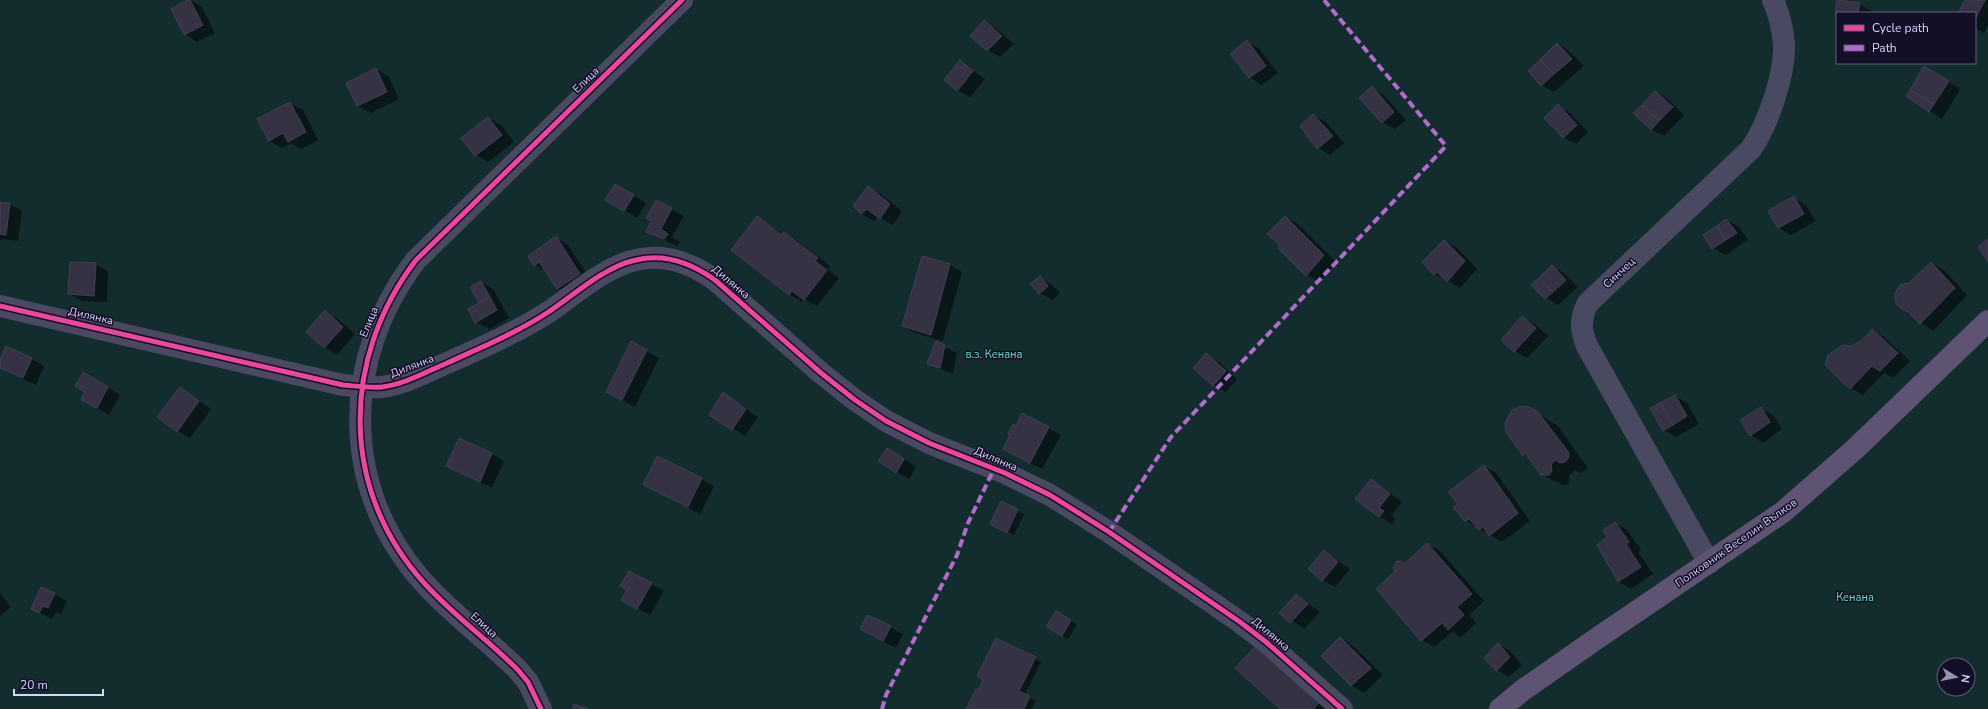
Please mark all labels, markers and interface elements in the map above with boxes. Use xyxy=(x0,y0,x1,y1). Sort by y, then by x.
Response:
legend xyxy=(1836,12,1976,64)
text: Cycle path xyxy=(1872,20,1929,36)
text: Path xyxy=(1872,40,1897,56)
street label: Елица xyxy=(569,64,603,96)
street label: Синчец xyxy=(1600,254,1639,292)
street label: Дилянка xyxy=(709,262,753,302)
street label: Дилянка xyxy=(67,304,115,328)
street label: Елица xyxy=(356,304,382,339)
park label: в.з. Кенана xyxy=(965,347,1023,362)
street label: Дилянка xyxy=(388,351,436,381)
street label: Дилянка xyxy=(972,443,1020,475)
street label: Полковник Веселин Вълков xyxy=(1672,495,1800,591)
park label: Кенана xyxy=(1836,590,1874,605)
street label: Елица xyxy=(467,609,501,641)
street label: Дилянка xyxy=(1249,614,1293,654)
north arrow xyxy=(1936,657,1976,697)
scale bar xyxy=(14,671,103,697)
text: N xyxy=(1957,673,1973,684)
text: 20 m xyxy=(20,677,48,693)

